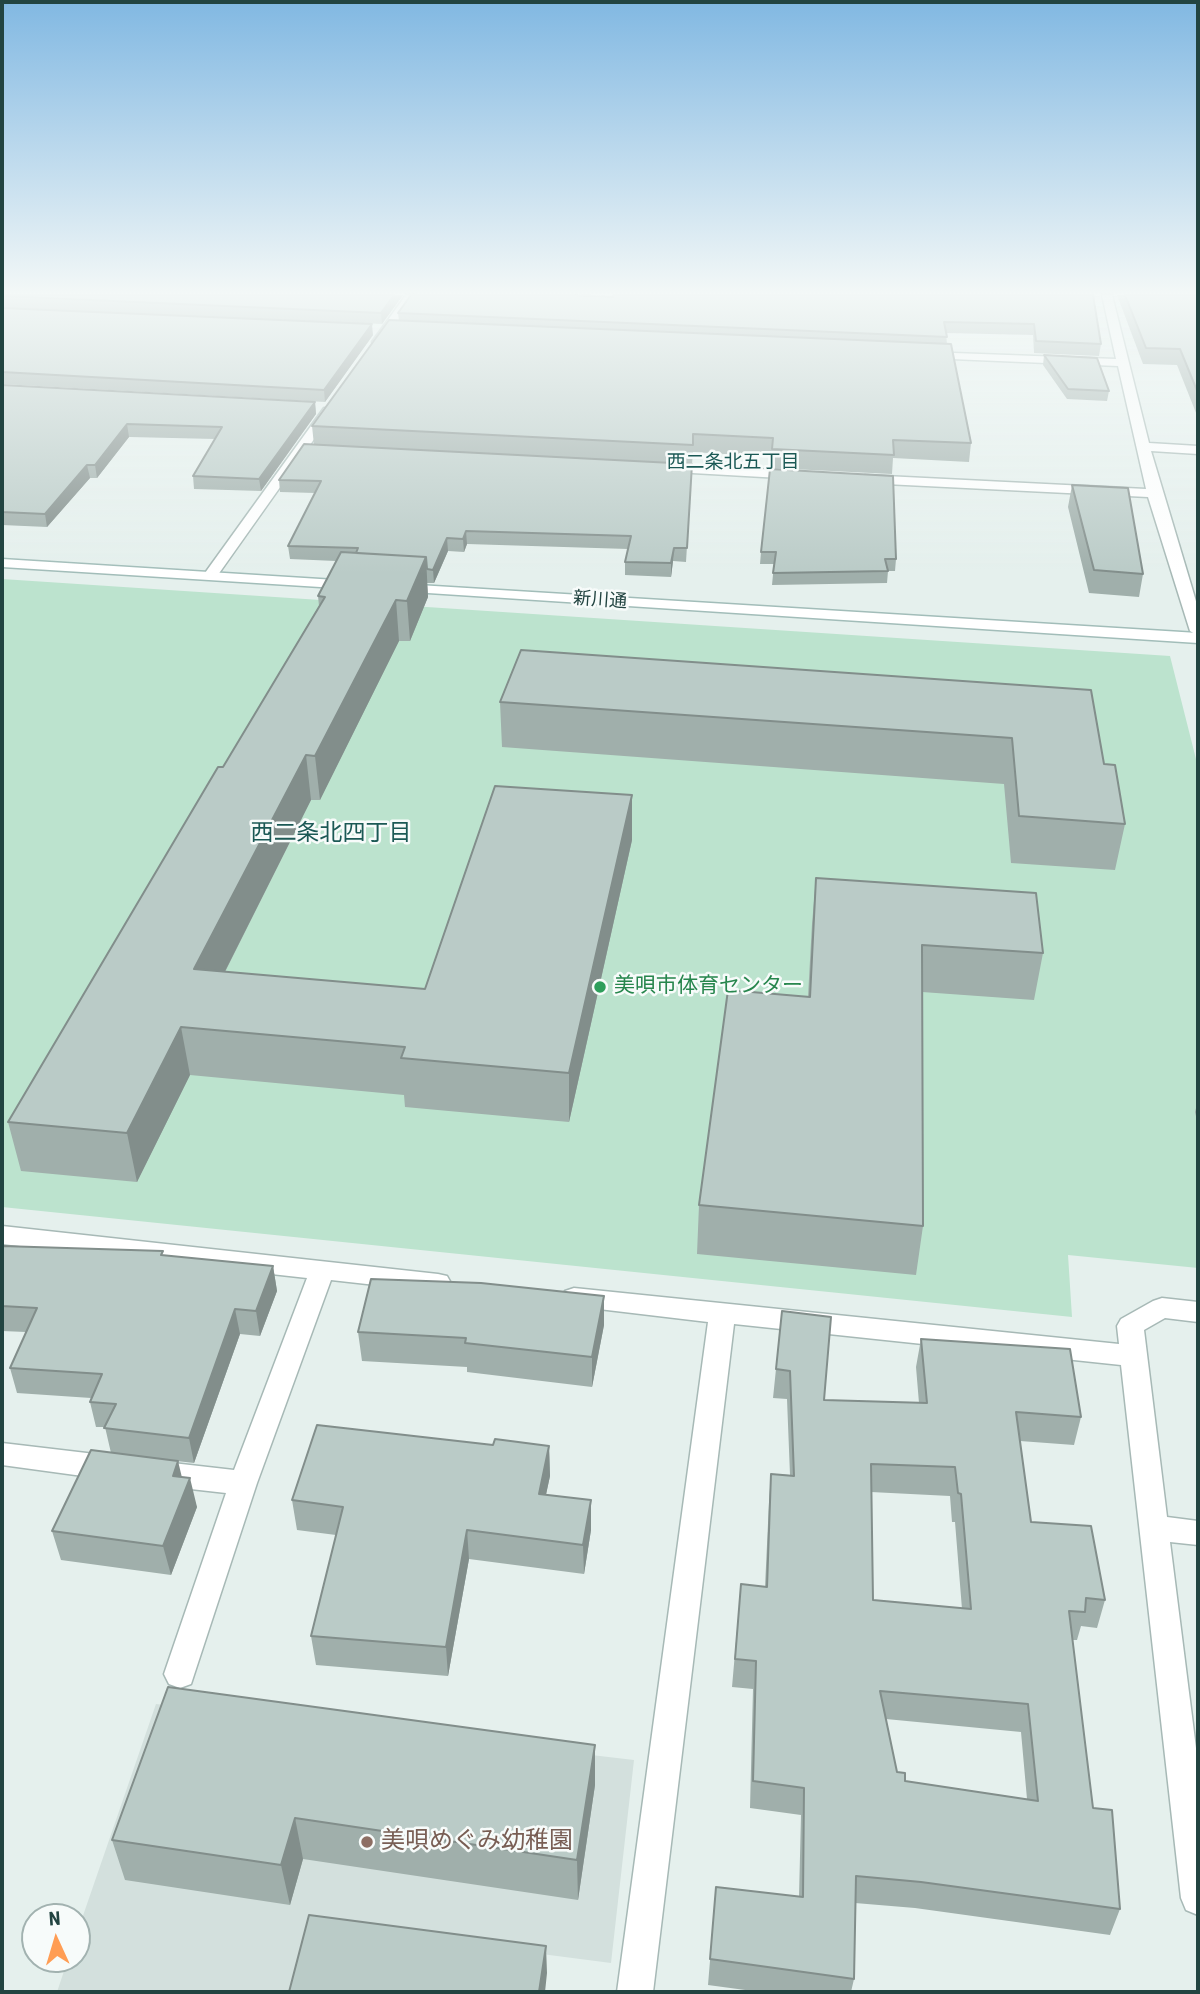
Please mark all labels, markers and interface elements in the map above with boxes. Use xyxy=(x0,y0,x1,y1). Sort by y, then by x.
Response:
district label: 西二条北五丁目 xyxy=(667,452,799,474)
street label: 新川通 xyxy=(572,588,628,614)
district label: 西二条北四丁目 xyxy=(251,820,411,848)
place label: 美唄市体育センター xyxy=(614,974,803,1000)
marker: 美唄市体育センター xyxy=(592,979,608,995)
place label: 美唄めぐみ幼稚園 xyxy=(381,1828,573,1856)
marker: 美唄めぐみ幼稚園 xyxy=(359,1834,375,1850)
north arrow xyxy=(21,1903,91,1973)
text: N xyxy=(48,1907,61,1930)

